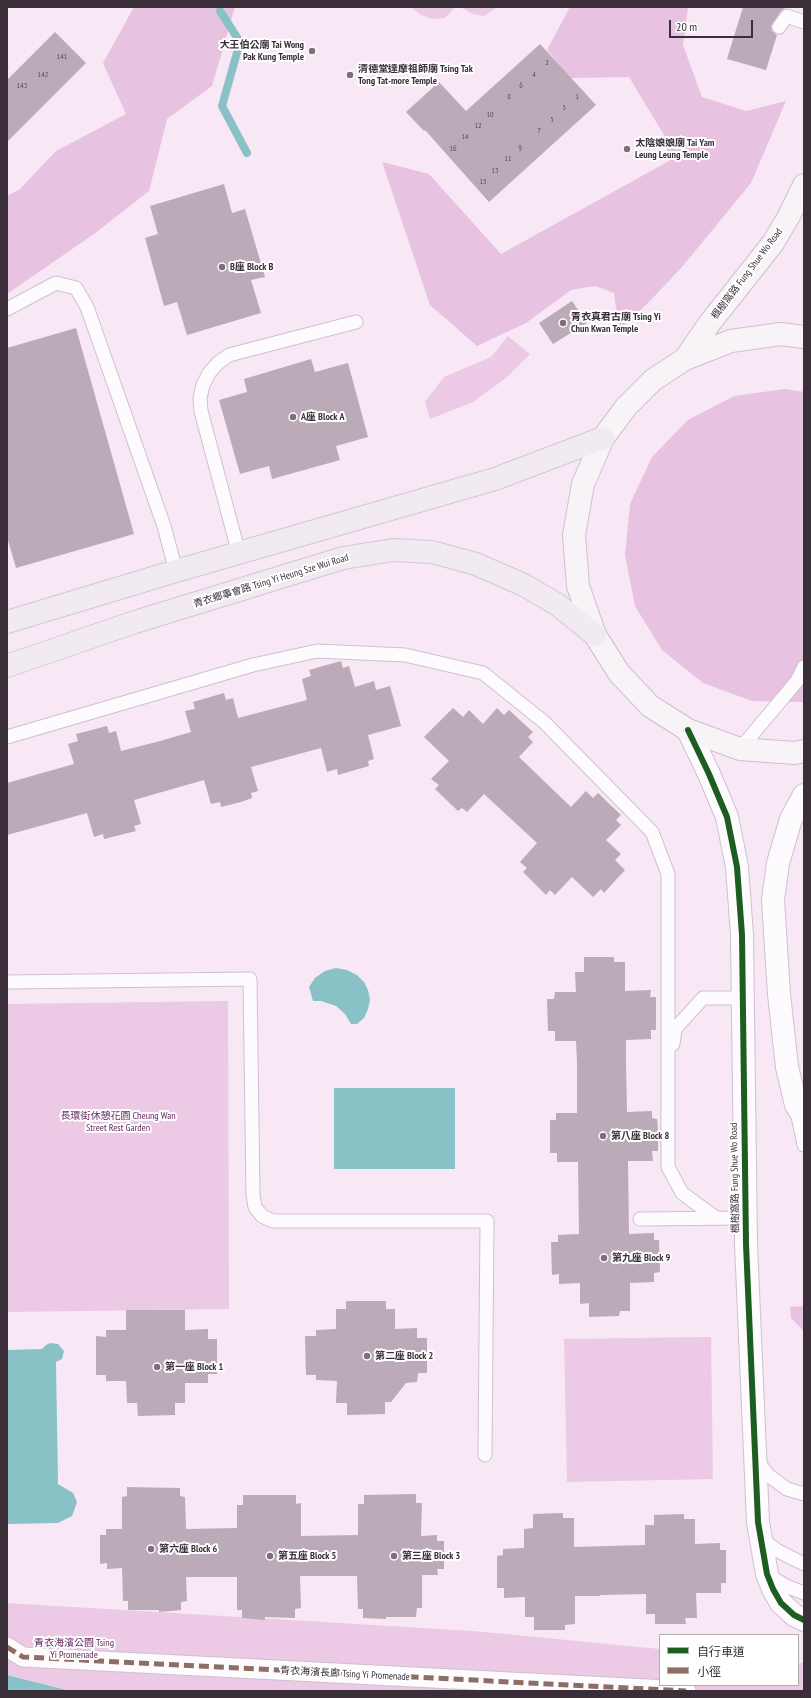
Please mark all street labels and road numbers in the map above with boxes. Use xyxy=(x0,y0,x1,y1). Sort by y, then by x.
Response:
street label: 楓樹窩路 Fung Shue Wo Road xyxy=(709,226,785,322)
street label: 青衣鄉事會路 Tsing Yi Heung Sze Wui Road xyxy=(192,552,350,610)
street label: 楓樹窩路 Fung Shue Wo Road xyxy=(728,1123,742,1233)
street label: 青衣海濱長廊 Tsing Yi Promenade xyxy=(280,1665,410,1683)

